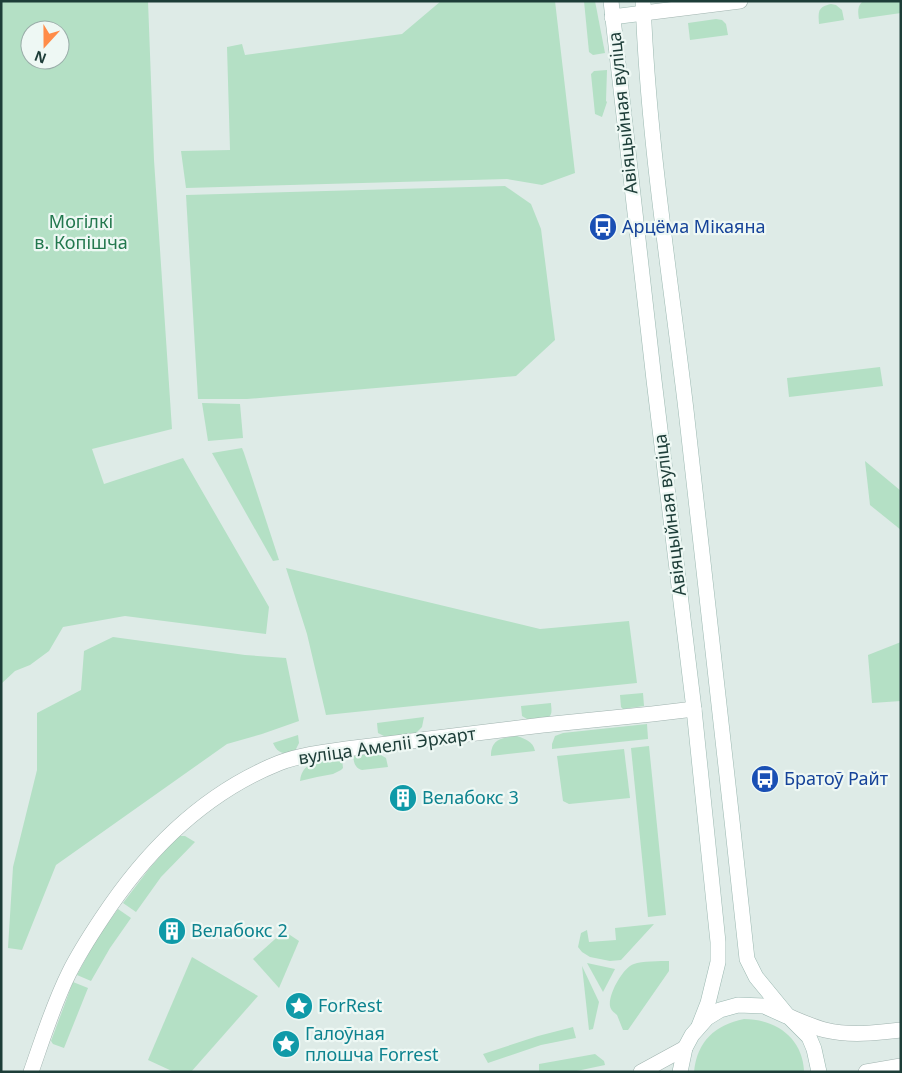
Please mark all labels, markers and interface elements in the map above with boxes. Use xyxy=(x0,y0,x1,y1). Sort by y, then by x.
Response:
north arrow xyxy=(20,20,70,70)
street label: Авіяцыйная вуліца xyxy=(602,31,642,195)
text: N xyxy=(31,47,49,69)
park label: Могілкі в. Копішча xyxy=(34,209,128,254)
bus stop icon: Арцёма Мікаяна xyxy=(588,212,618,242)
place label: Арцёма Мікаяна xyxy=(622,214,766,238)
street label: Авіяцыйная вуліца xyxy=(647,433,691,598)
street label: вуліца Амеліі Эрхарт xyxy=(296,721,478,769)
bus stop icon: Братоў Райт xyxy=(750,764,780,794)
place label: Братоў Райт xyxy=(784,766,889,790)
building icon: Велабокс 3 xyxy=(388,783,418,813)
place label: Велабокс 3 xyxy=(422,785,519,809)
building icon: Велабокс 2 xyxy=(157,916,187,946)
place label: Велабокс 2 xyxy=(191,918,288,942)
place icon: ForRest xyxy=(284,991,314,1021)
place label: ForRest xyxy=(318,993,383,1017)
place label: Галоўная плошча Forrest xyxy=(305,1021,439,1066)
place icon: Галоўная плошча Forrest xyxy=(271,1029,301,1059)

